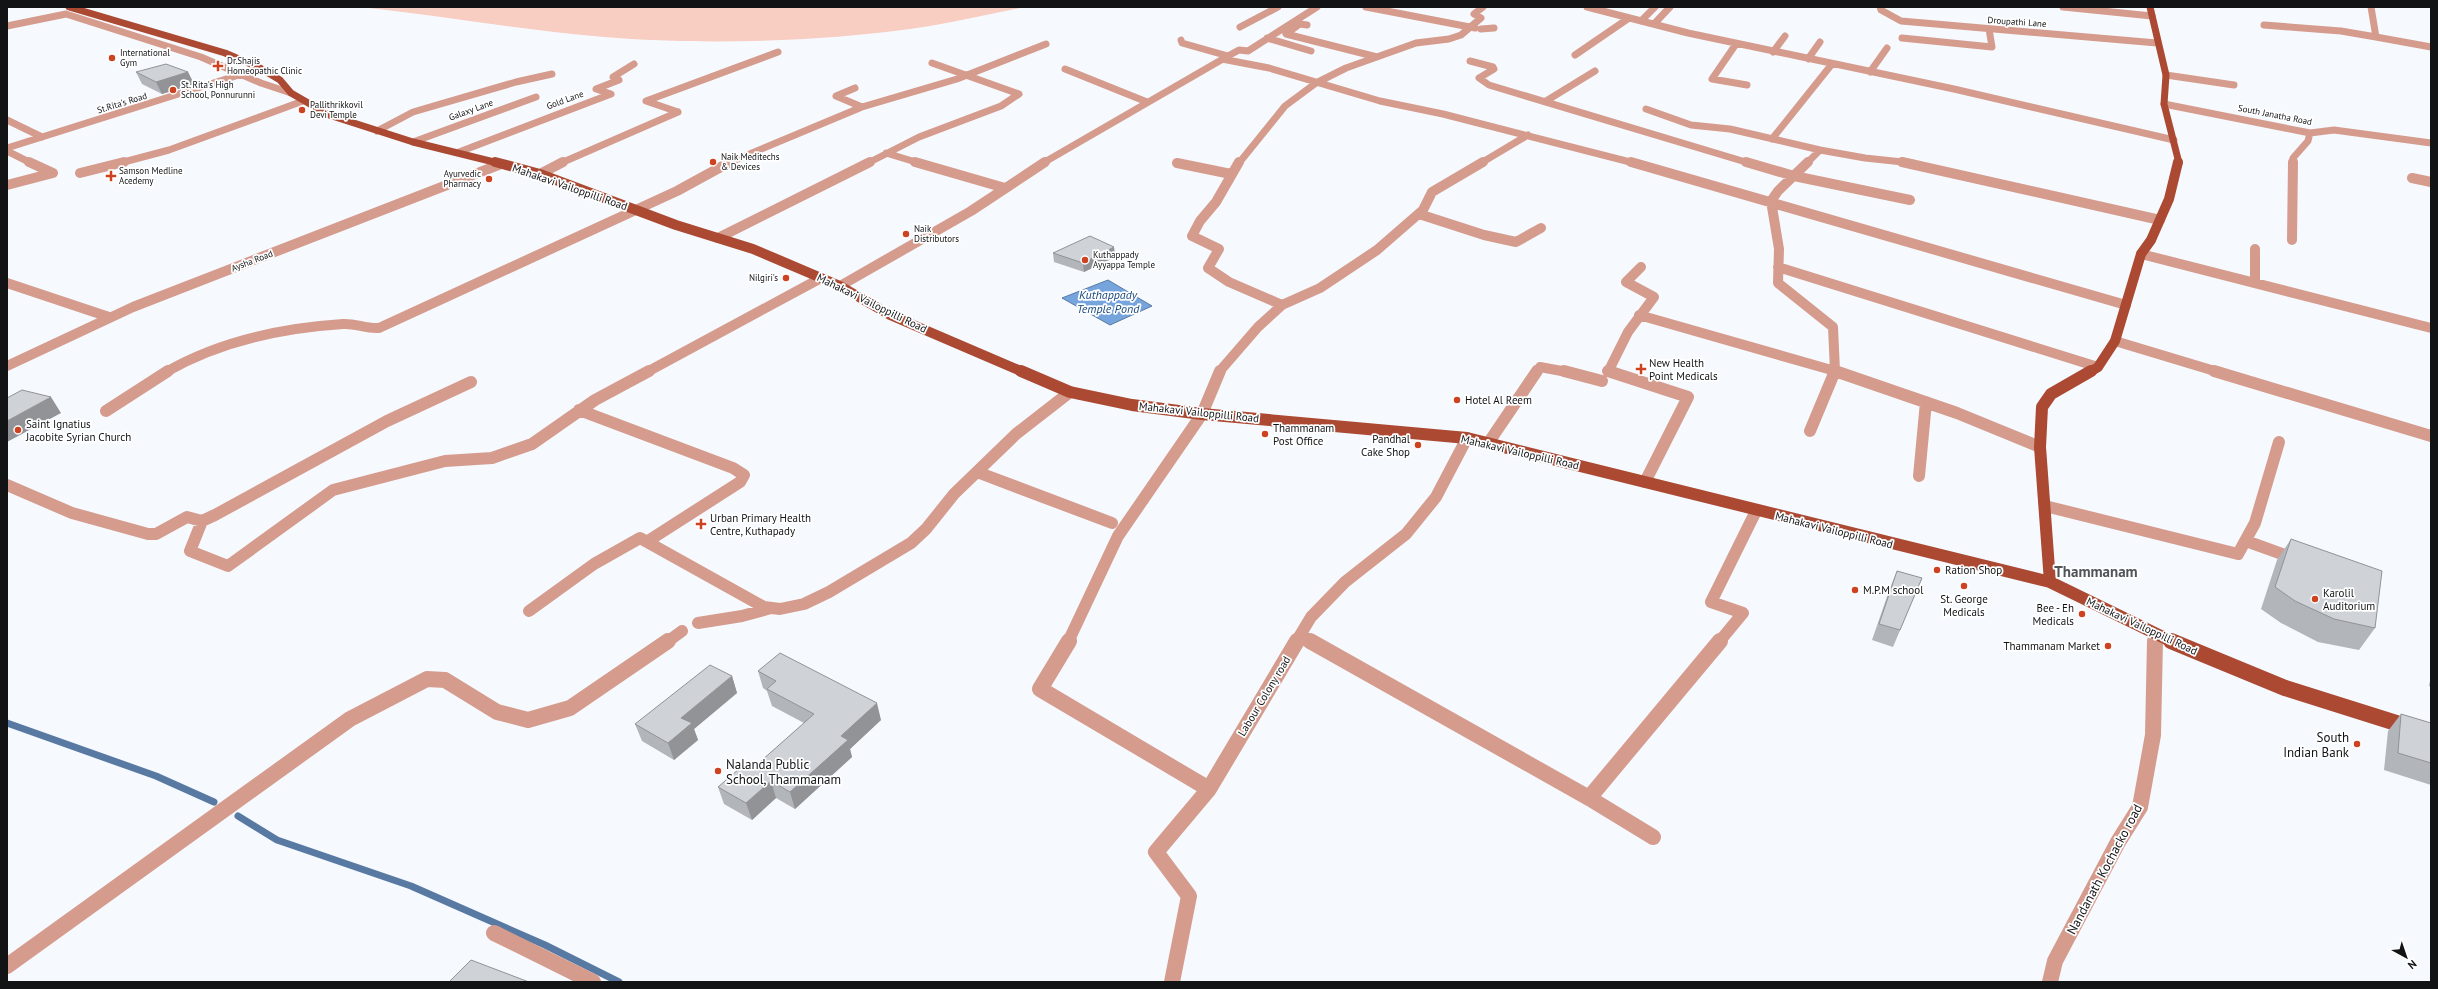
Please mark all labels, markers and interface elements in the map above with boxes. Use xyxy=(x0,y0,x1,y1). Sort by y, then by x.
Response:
street label: Droupathi Lane xyxy=(1987,14,2047,29)
place label: International Gym xyxy=(120,47,170,68)
marker: International Gym xyxy=(107,53,117,63)
place label: Dr.Shajis Homeopathic Clinic xyxy=(227,55,302,76)
marker: Dr.Shajis Homeopathic Clinic xyxy=(212,60,224,72)
place label: St. Rita's High School, Ponnurunni xyxy=(181,79,255,100)
marker: St. Rita's High School, Ponnurunni xyxy=(168,85,178,95)
street label: Gold Lane xyxy=(545,88,585,111)
street label: St.Rita's Road xyxy=(95,90,148,115)
street label: Galaxy Lane xyxy=(447,96,495,123)
place label: Pallithrikkovil Devi Temple xyxy=(310,99,363,120)
street label: South Janatha Road xyxy=(2237,102,2313,127)
marker: Pallithrikkovil Devi Temple xyxy=(297,105,307,115)
place label: Naik Meditechs & Devices xyxy=(721,151,780,172)
marker: Naik Meditechs & Devices xyxy=(708,157,718,167)
street label: Mahakavi Vailoppilli Road xyxy=(511,161,629,213)
place label: Samson Medline Acedemy xyxy=(119,165,183,186)
place label: Ayurvedic Pharmacy xyxy=(444,168,482,189)
marker: Samson Medline Acedemy xyxy=(106,171,116,181)
marker: Ayurvedic Pharmacy xyxy=(484,174,494,184)
place label: Naik Distributors xyxy=(914,223,959,244)
marker: Naik Distributors xyxy=(901,229,911,239)
street label: Aysha Road xyxy=(229,247,274,274)
place label: Kuthappady Ayyappa Temple xyxy=(1093,249,1155,270)
marker: Kuthappady Ayyappa Temple xyxy=(1080,255,1090,265)
street label: Mahakavi Vailoppilli Road xyxy=(815,270,929,336)
place label: Nilgiri's xyxy=(749,272,778,283)
marker: Nilgiri's xyxy=(781,273,791,283)
water label: Kuthappady Temple Pond xyxy=(1077,287,1140,316)
place label: New Health Point Medicals xyxy=(1649,356,1718,383)
marker: New Health Point Medicals xyxy=(1636,364,1646,374)
place label: Hotel Al Reem xyxy=(1465,393,1532,407)
marker: Hotel Al Reem xyxy=(1452,395,1462,405)
street label: Mahakavi Vailoppilli Road xyxy=(1138,399,1260,425)
place label: Saint Ignatius Jacobite Syrian Church xyxy=(25,417,131,444)
place label: Thammanam Post Office xyxy=(1273,421,1334,448)
marker: Saint Ignatius Jacobite Syrian Church xyxy=(13,425,23,435)
marker: Thammanam Post Office xyxy=(1260,429,1270,439)
place label: Pandhal Cake Shop xyxy=(1361,432,1411,459)
street label: Mahakavi Vailoppilli Road xyxy=(1460,432,1581,472)
marker: Pandhal Cake Shop xyxy=(1413,440,1423,450)
street label: Mahakavi Vailoppilli Road xyxy=(1774,509,1894,551)
place label: Urban Primary Health Centre, Kuthapady xyxy=(710,511,811,538)
marker: Urban Primary Health Centre, Kuthapady xyxy=(695,518,707,530)
district label: Thammanam xyxy=(2054,562,2138,581)
place label: Ration Shop xyxy=(1945,563,2002,577)
marker: Ration Shop xyxy=(1932,565,1942,575)
marker: St. George Medicals xyxy=(1959,581,1969,591)
place label: M.P.M school xyxy=(1863,583,1924,597)
marker: M.P.M school xyxy=(1850,585,1860,595)
place label: Karolil Auditorium xyxy=(2323,586,2375,613)
place label: St. George Medicals xyxy=(1940,592,1988,619)
street label: Mahakavi Vailoppilli Road xyxy=(2084,594,2200,658)
marker: Karolil Auditorium xyxy=(2310,594,2320,604)
place label: Bee - Eh Medicals xyxy=(2033,601,2074,628)
marker: Bee - Eh Medicals xyxy=(2077,609,2087,619)
place label: Thammanam Market xyxy=(2003,639,2100,653)
marker: Thammanam Market xyxy=(2103,641,2113,651)
street label: Labour Colony road xyxy=(1235,653,1293,739)
place label: South Indian Bank xyxy=(2283,729,2350,761)
marker: South Indian Bank xyxy=(2352,739,2362,749)
place label: Nalanda Public School, Thammanam xyxy=(726,756,841,788)
marker: Nalanda Public School, Thammanam xyxy=(713,766,723,776)
street label: Nandanath Kochacko road xyxy=(2063,801,2146,937)
north arrow xyxy=(2386,937,2426,977)
text: N xyxy=(2405,957,2420,972)

